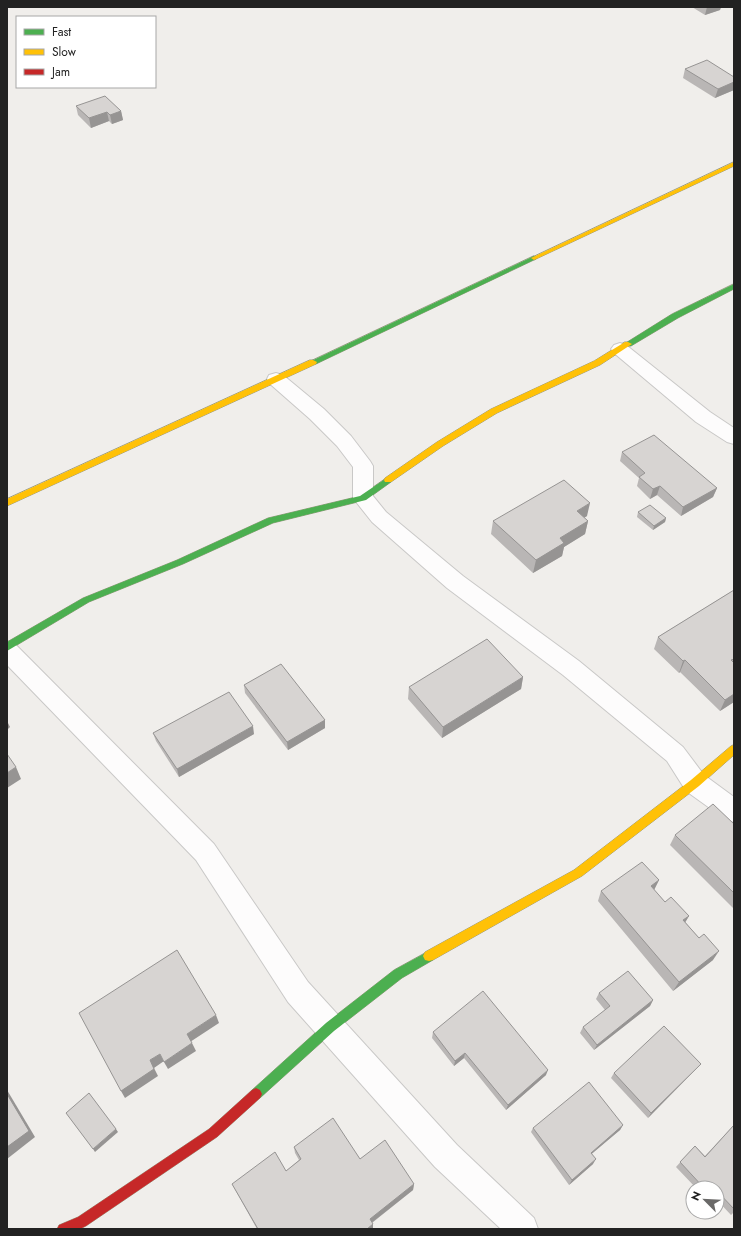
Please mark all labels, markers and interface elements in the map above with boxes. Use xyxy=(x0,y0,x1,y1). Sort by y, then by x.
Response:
legend xyxy=(16,16,156,88)
text: Fast xyxy=(52,23,71,41)
text: Slow xyxy=(52,43,77,61)
text: Jam xyxy=(50,63,70,81)
north arrow xyxy=(685,1180,725,1220)
text: N xyxy=(687,1189,705,1203)

